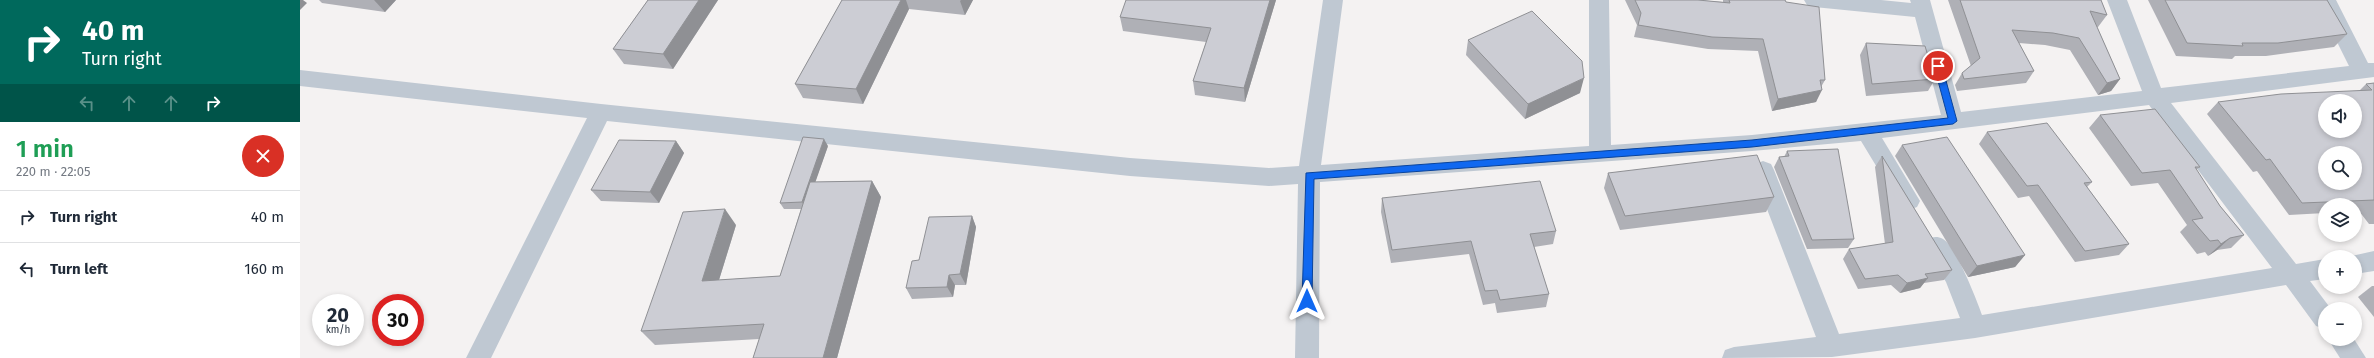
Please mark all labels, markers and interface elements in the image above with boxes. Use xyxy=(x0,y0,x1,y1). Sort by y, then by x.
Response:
text: 40 m xyxy=(82,14,145,47)
icon: right xyxy=(16,16,68,68)
text: Turn right xyxy=(82,48,162,70)
pin xyxy=(1921,49,1955,83)
icon: arrive xyxy=(1927,55,1949,77)
icon: left xyxy=(76,92,98,114)
icon: ahead xyxy=(118,92,140,114)
icon: ahead xyxy=(160,92,182,114)
icon: right xyxy=(202,92,224,114)
map controls xyxy=(2318,94,2362,346)
button: sound xyxy=(2318,94,2362,138)
text: 1 min xyxy=(16,135,74,163)
button: close xyxy=(242,135,284,177)
button: search xyxy=(2318,146,2362,190)
text: 220 m · 22:05 xyxy=(16,164,90,179)
button: layers xyxy=(2318,198,2362,242)
icon: right xyxy=(16,206,38,228)
text: Turn right xyxy=(50,208,117,226)
text: 40 m xyxy=(251,208,284,226)
button: + xyxy=(2318,250,2362,294)
icon: left xyxy=(16,258,38,280)
text: Turn left xyxy=(50,260,108,278)
text: 160 m xyxy=(244,260,284,278)
position arrow xyxy=(1286,280,1328,322)
speed limit sign: 30 xyxy=(372,294,424,346)
button: − xyxy=(2318,302,2362,346)
text: 20 xyxy=(327,303,349,327)
text: km/h xyxy=(326,324,350,336)

